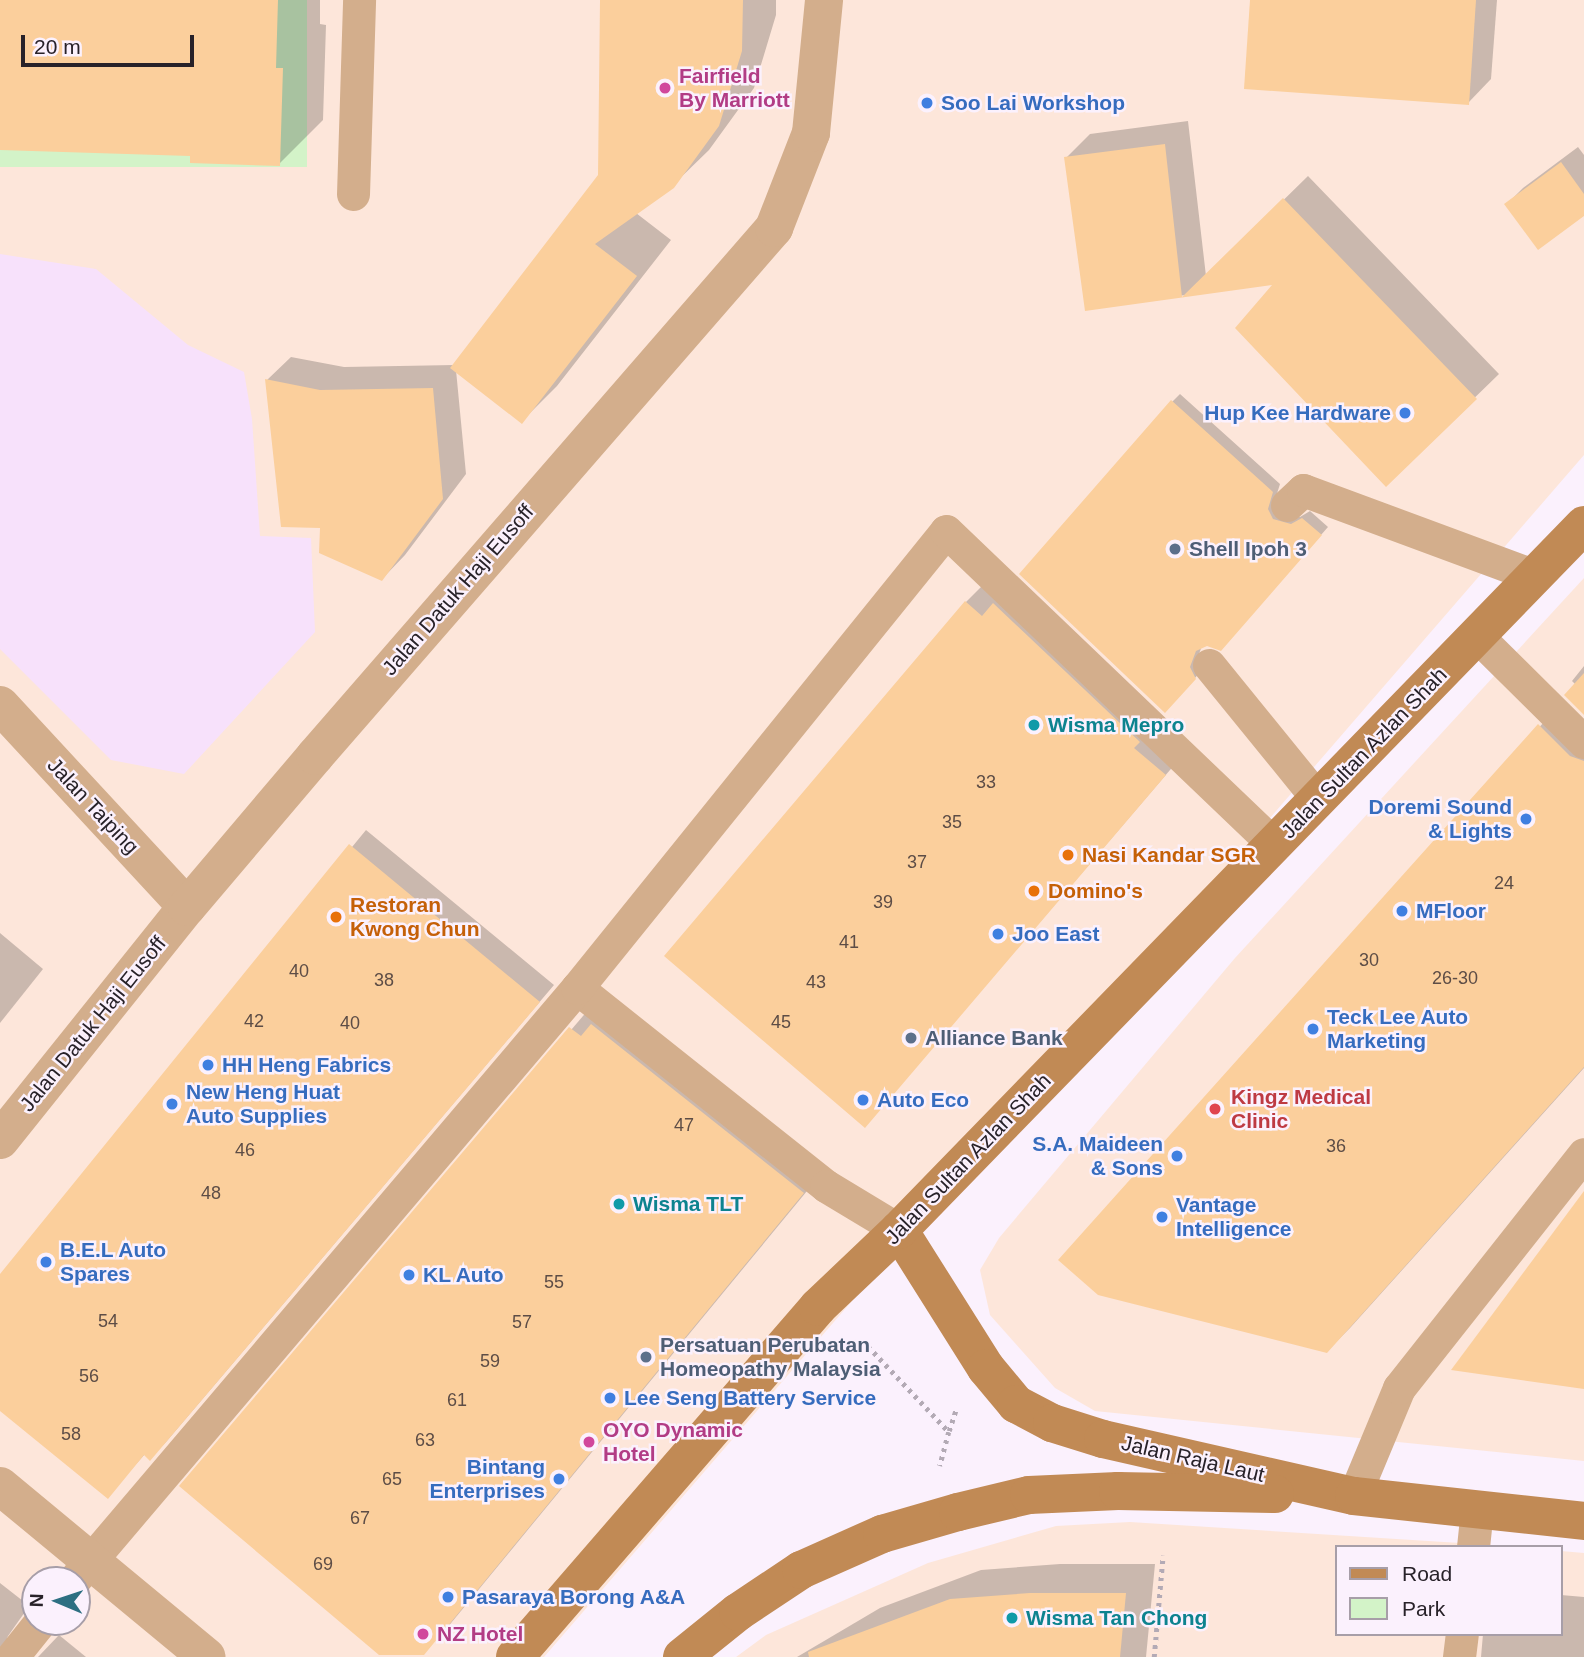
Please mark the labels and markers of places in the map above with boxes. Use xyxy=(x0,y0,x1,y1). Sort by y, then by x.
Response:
place label: Fairfield By Marriott xyxy=(679,63,790,113)
marker: Fairfield By Marriott xyxy=(657,80,673,96)
place label: Soo Lai Workshop xyxy=(941,90,1125,116)
marker: Soo Lai Workshop xyxy=(919,95,935,111)
place label: Hup Kee Hardware xyxy=(1204,400,1391,426)
marker: Hup Kee Hardware xyxy=(1397,405,1413,421)
place label: Shell Ipoh 3 xyxy=(1189,536,1307,562)
marker: Shell Ipoh 3 xyxy=(1167,541,1183,557)
place label: Wisma Mepro xyxy=(1048,712,1184,738)
marker: Wisma Mepro xyxy=(1026,717,1042,733)
place label: Doremi Sound & Lights xyxy=(1368,794,1512,844)
marker: Doremi Sound & Lights xyxy=(1518,811,1534,827)
place label: Nasi Kandar SGR xyxy=(1082,842,1256,868)
marker: Nasi Kandar SGR xyxy=(1060,847,1076,863)
place label: Domino's xyxy=(1048,878,1143,904)
marker: Domino's xyxy=(1026,883,1042,899)
place label: Restoran Kwong Chun xyxy=(350,892,479,942)
place label: MFloor xyxy=(1416,898,1486,924)
marker: MFloor xyxy=(1394,903,1410,919)
marker: Restoran Kwong Chun xyxy=(328,909,344,925)
place label: Joo East xyxy=(1012,921,1100,947)
marker: Joo East xyxy=(990,926,1006,942)
place label: Teck Lee Auto Marketing xyxy=(1327,1004,1469,1054)
marker: Teck Lee Auto Marketing xyxy=(1305,1021,1321,1037)
place label: Alliance Bank xyxy=(925,1025,1063,1051)
marker: Alliance Bank xyxy=(903,1030,919,1046)
place label: HH Heng Fabrics xyxy=(222,1052,391,1078)
marker: HH Heng Fabrics xyxy=(200,1057,216,1073)
place label: New Heng Huat Auto Supplies xyxy=(186,1079,340,1129)
place label: Kingz Medical Clinic xyxy=(1231,1084,1371,1134)
place label: Auto Eco xyxy=(877,1087,969,1113)
marker: Auto Eco xyxy=(855,1092,871,1108)
marker: New Heng Huat Auto Supplies xyxy=(164,1096,180,1112)
marker: Kingz Medical Clinic xyxy=(1205,1099,1225,1119)
place label: S.A. Maideen & Sons xyxy=(1032,1131,1163,1181)
marker: S.A. Maideen & Sons xyxy=(1169,1148,1185,1164)
place label: Wisma TLT xyxy=(633,1191,743,1217)
place label: Vantage Intelligence xyxy=(1176,1192,1292,1242)
marker: Wisma TLT xyxy=(611,1196,627,1212)
marker: Vantage Intelligence xyxy=(1154,1209,1170,1225)
place label: B.E.L Auto Spares xyxy=(60,1237,167,1287)
marker: B.E.L Auto Spares xyxy=(38,1254,54,1270)
place label: KL Auto xyxy=(423,1262,505,1288)
marker: KL Auto xyxy=(401,1267,417,1283)
place label: Persatuan Perubatan Homeopathy Malaysia xyxy=(660,1332,881,1382)
marker: Persatuan Perubatan Homeopathy Malaysia xyxy=(638,1349,654,1365)
place label: Lee Seng Battery Service xyxy=(624,1385,876,1411)
marker: Lee Seng Battery Service xyxy=(602,1390,618,1406)
place label: OYO Dynamic Hotel xyxy=(603,1417,743,1467)
marker: OYO Dynamic Hotel xyxy=(581,1434,597,1450)
place label: Bintang Enterprises xyxy=(429,1454,545,1504)
marker: Bintang Enterprises xyxy=(551,1471,567,1487)
place label: Pasaraya Borong A&A xyxy=(462,1584,686,1610)
marker: Pasaraya Borong A&A xyxy=(440,1589,456,1605)
place label: Wisma Tan Chong xyxy=(1026,1605,1207,1631)
marker: Wisma Tan Chong xyxy=(1004,1610,1020,1626)
place label: NZ Hotel xyxy=(437,1621,523,1647)
marker: NZ Hotel xyxy=(415,1626,431,1642)

